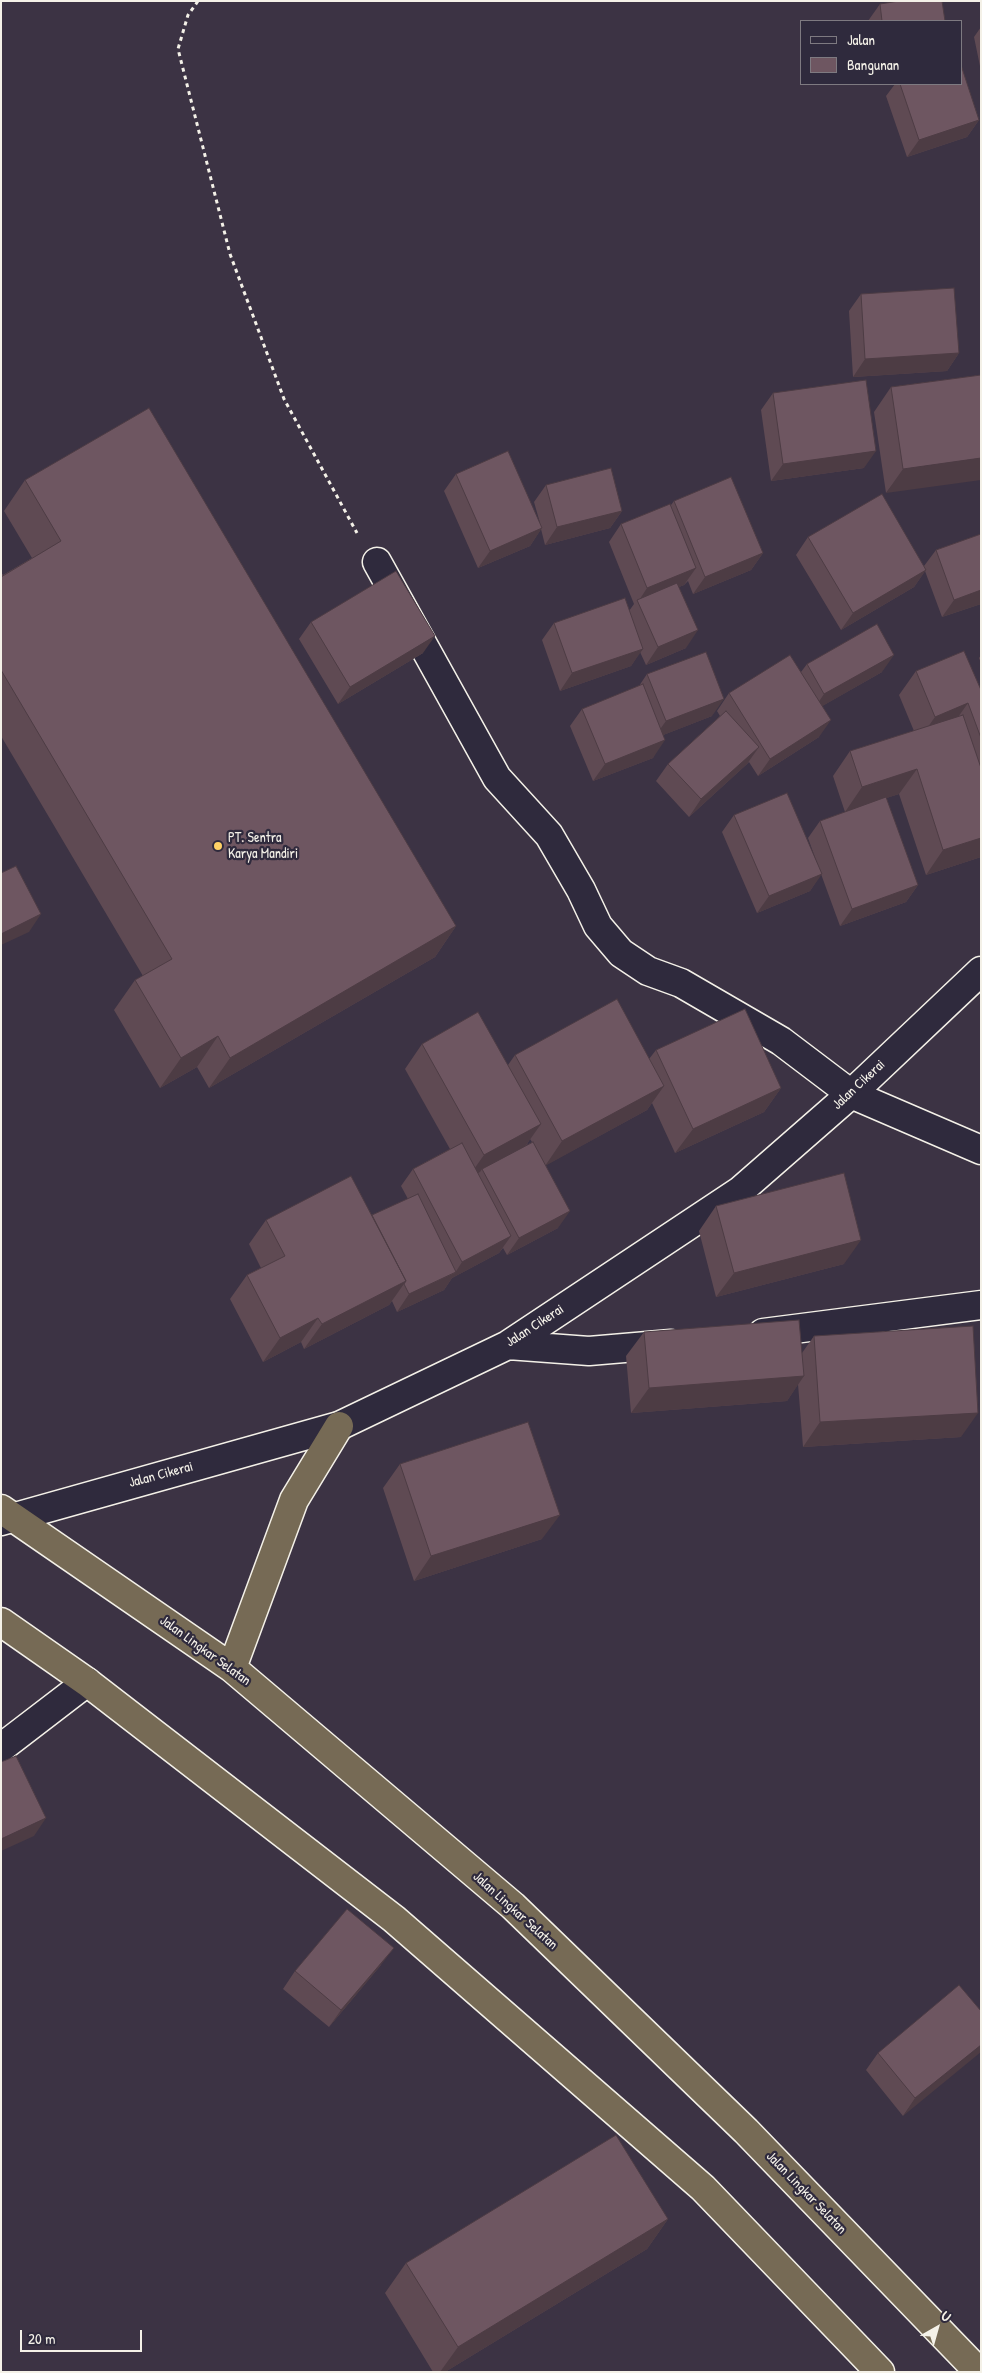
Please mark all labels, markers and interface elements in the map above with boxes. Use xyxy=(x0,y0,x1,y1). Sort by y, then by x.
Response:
legend xyxy=(800,20,962,85)
text: Jalan xyxy=(847,29,875,50)
text: Bangunan xyxy=(847,54,899,75)
place label: PT. Sentra Karya Mandiri xyxy=(228,830,298,862)
marker: PT. Sentra Karya Mandiri xyxy=(212,840,224,852)
street label: Jalan Cikerai xyxy=(829,1056,889,1114)
street label: Jalan Cikerai xyxy=(503,1301,567,1351)
street label: Jalan Cikerai xyxy=(127,1458,195,1492)
street label: Jalan Lingkar Selatan xyxy=(156,1612,254,1690)
street label: Jalan Lingkar Selatan xyxy=(469,1869,561,1953)
street label: Jalan Lingkar Selatan xyxy=(762,2148,850,2238)
north arrow xyxy=(912,2303,962,2353)
text: U xyxy=(938,2306,955,2326)
scale bar xyxy=(22,2320,145,2352)
text: 20 m xyxy=(28,2328,55,2349)

